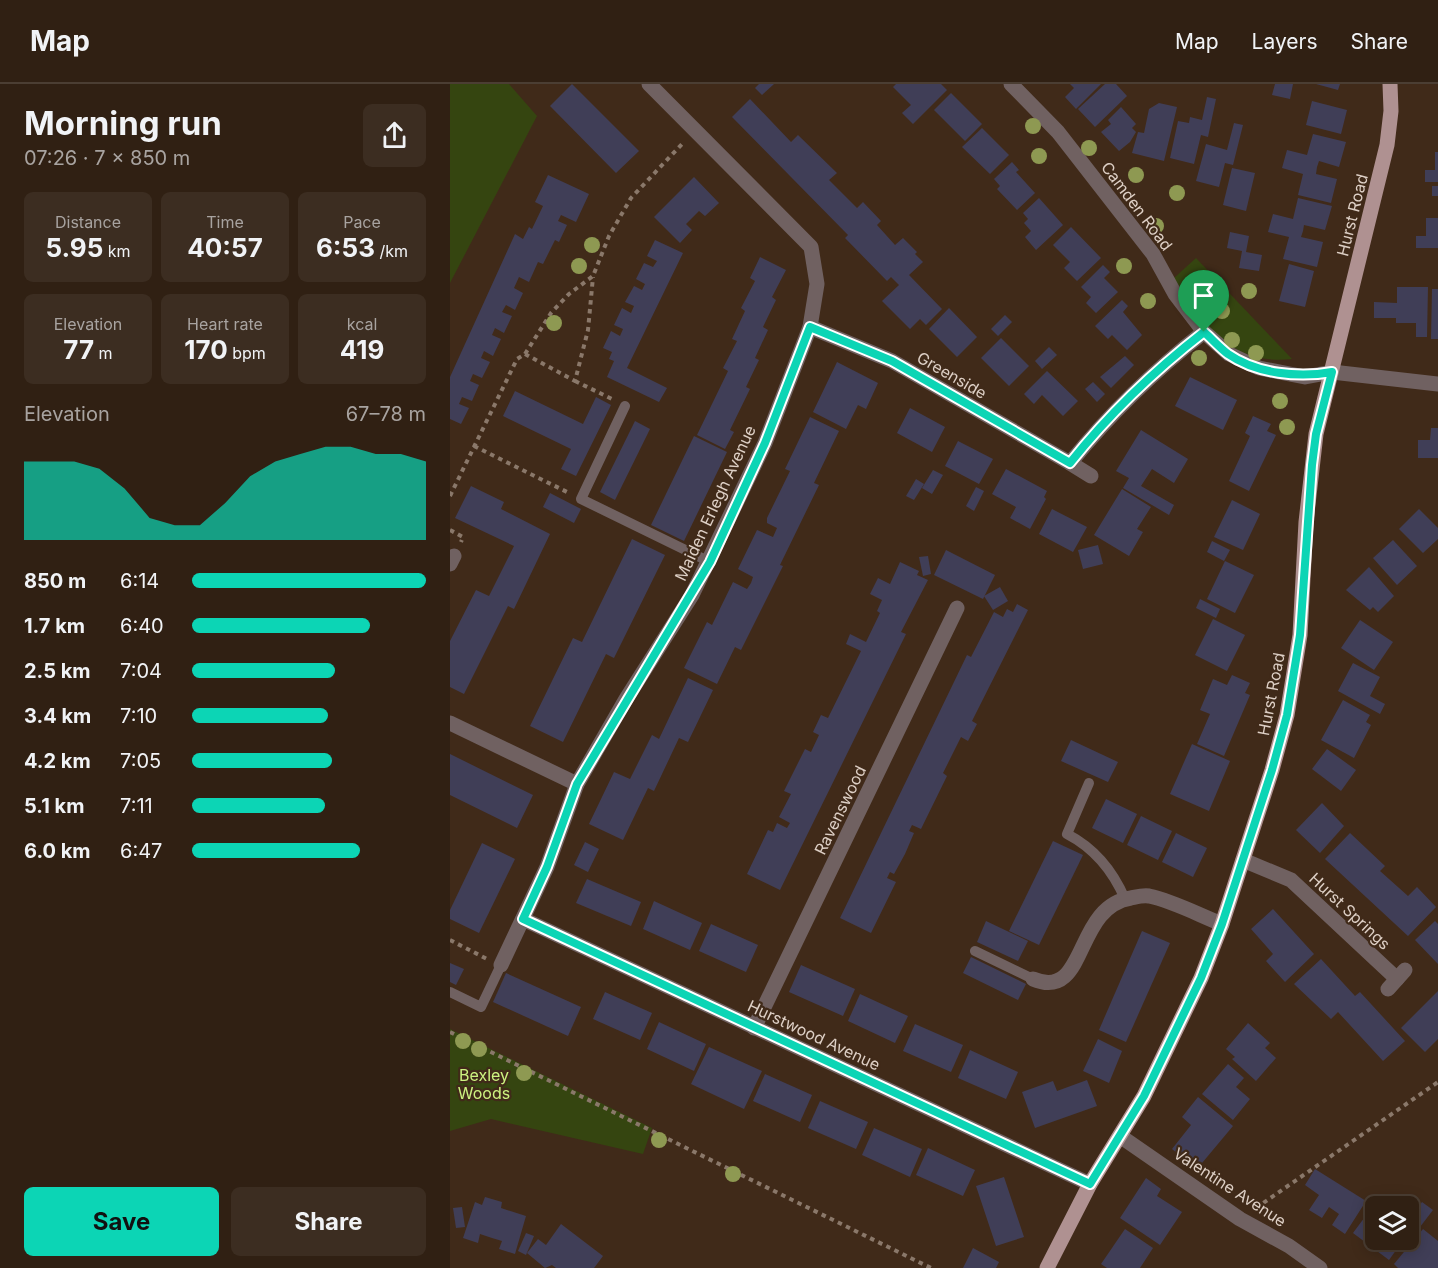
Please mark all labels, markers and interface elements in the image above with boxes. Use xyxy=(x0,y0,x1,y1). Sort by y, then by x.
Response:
text: Map xyxy=(30,24,90,58)
text: Map xyxy=(1175,29,1219,54)
text: Layers xyxy=(1252,29,1318,54)
text: Share xyxy=(1351,29,1408,54)
text: Morning run xyxy=(24,103,222,143)
button: share xyxy=(363,104,426,167)
text: 07:26 · 7 × 850 m xyxy=(24,146,190,170)
street label: Camden Road xyxy=(1097,158,1177,254)
street label: Hurst Road xyxy=(1332,172,1372,258)
text: Distance xyxy=(55,212,121,232)
text: Time xyxy=(206,212,244,232)
text: Pace xyxy=(343,212,381,232)
text: 5.95 xyxy=(45,232,103,263)
text: 40:57 xyxy=(187,232,263,263)
text: 6:53 xyxy=(316,232,375,263)
text: km xyxy=(103,241,131,261)
text: /km xyxy=(375,241,408,261)
pin xyxy=(1178,270,1229,332)
icon: arrive xyxy=(1187,279,1220,312)
text: Elevation xyxy=(54,314,122,334)
text: Heart rate xyxy=(187,314,263,334)
text: kcal xyxy=(347,314,377,334)
text: 77 xyxy=(63,334,94,365)
text: 170 xyxy=(184,334,228,365)
text: 419 xyxy=(340,334,384,365)
text: m xyxy=(94,343,113,363)
text: bpm xyxy=(228,343,266,363)
street label: Greenside xyxy=(914,347,990,403)
text: Elevation xyxy=(24,402,110,426)
text: 67–78 m xyxy=(346,402,426,426)
street label: Maiden Erlegh Avenue xyxy=(670,422,760,584)
text: 850 m xyxy=(24,569,86,593)
text: 6:14 xyxy=(120,569,159,593)
text: 1.7 km xyxy=(24,614,85,638)
text: 6:40 xyxy=(120,614,164,638)
street label: Hurst Road xyxy=(1253,651,1289,737)
text: 2.5 km xyxy=(24,659,91,683)
text: 7:04 xyxy=(120,659,162,683)
text: 3.4 km xyxy=(24,704,91,728)
text: 7:10 xyxy=(120,704,157,728)
text: 4.2 km xyxy=(24,749,91,773)
text: 7:05 xyxy=(120,749,161,773)
street label: Ravenswood xyxy=(810,762,870,858)
text: 5.1 km xyxy=(24,794,84,818)
text: 7:11 xyxy=(120,794,153,818)
text: 6.0 km xyxy=(24,839,91,863)
text: 6:47 xyxy=(120,839,162,863)
street label: Hurst Springs xyxy=(1305,868,1395,954)
street label: Hurstwood Avenue xyxy=(745,996,883,1074)
park label: Bexley Woods xyxy=(458,1065,510,1103)
street label: Valentine Avenue xyxy=(1170,1143,1290,1231)
button: Save xyxy=(24,1187,219,1256)
button: Share xyxy=(231,1187,426,1256)
map controls xyxy=(1365,1196,1419,1250)
button: layers xyxy=(1365,1196,1419,1250)

